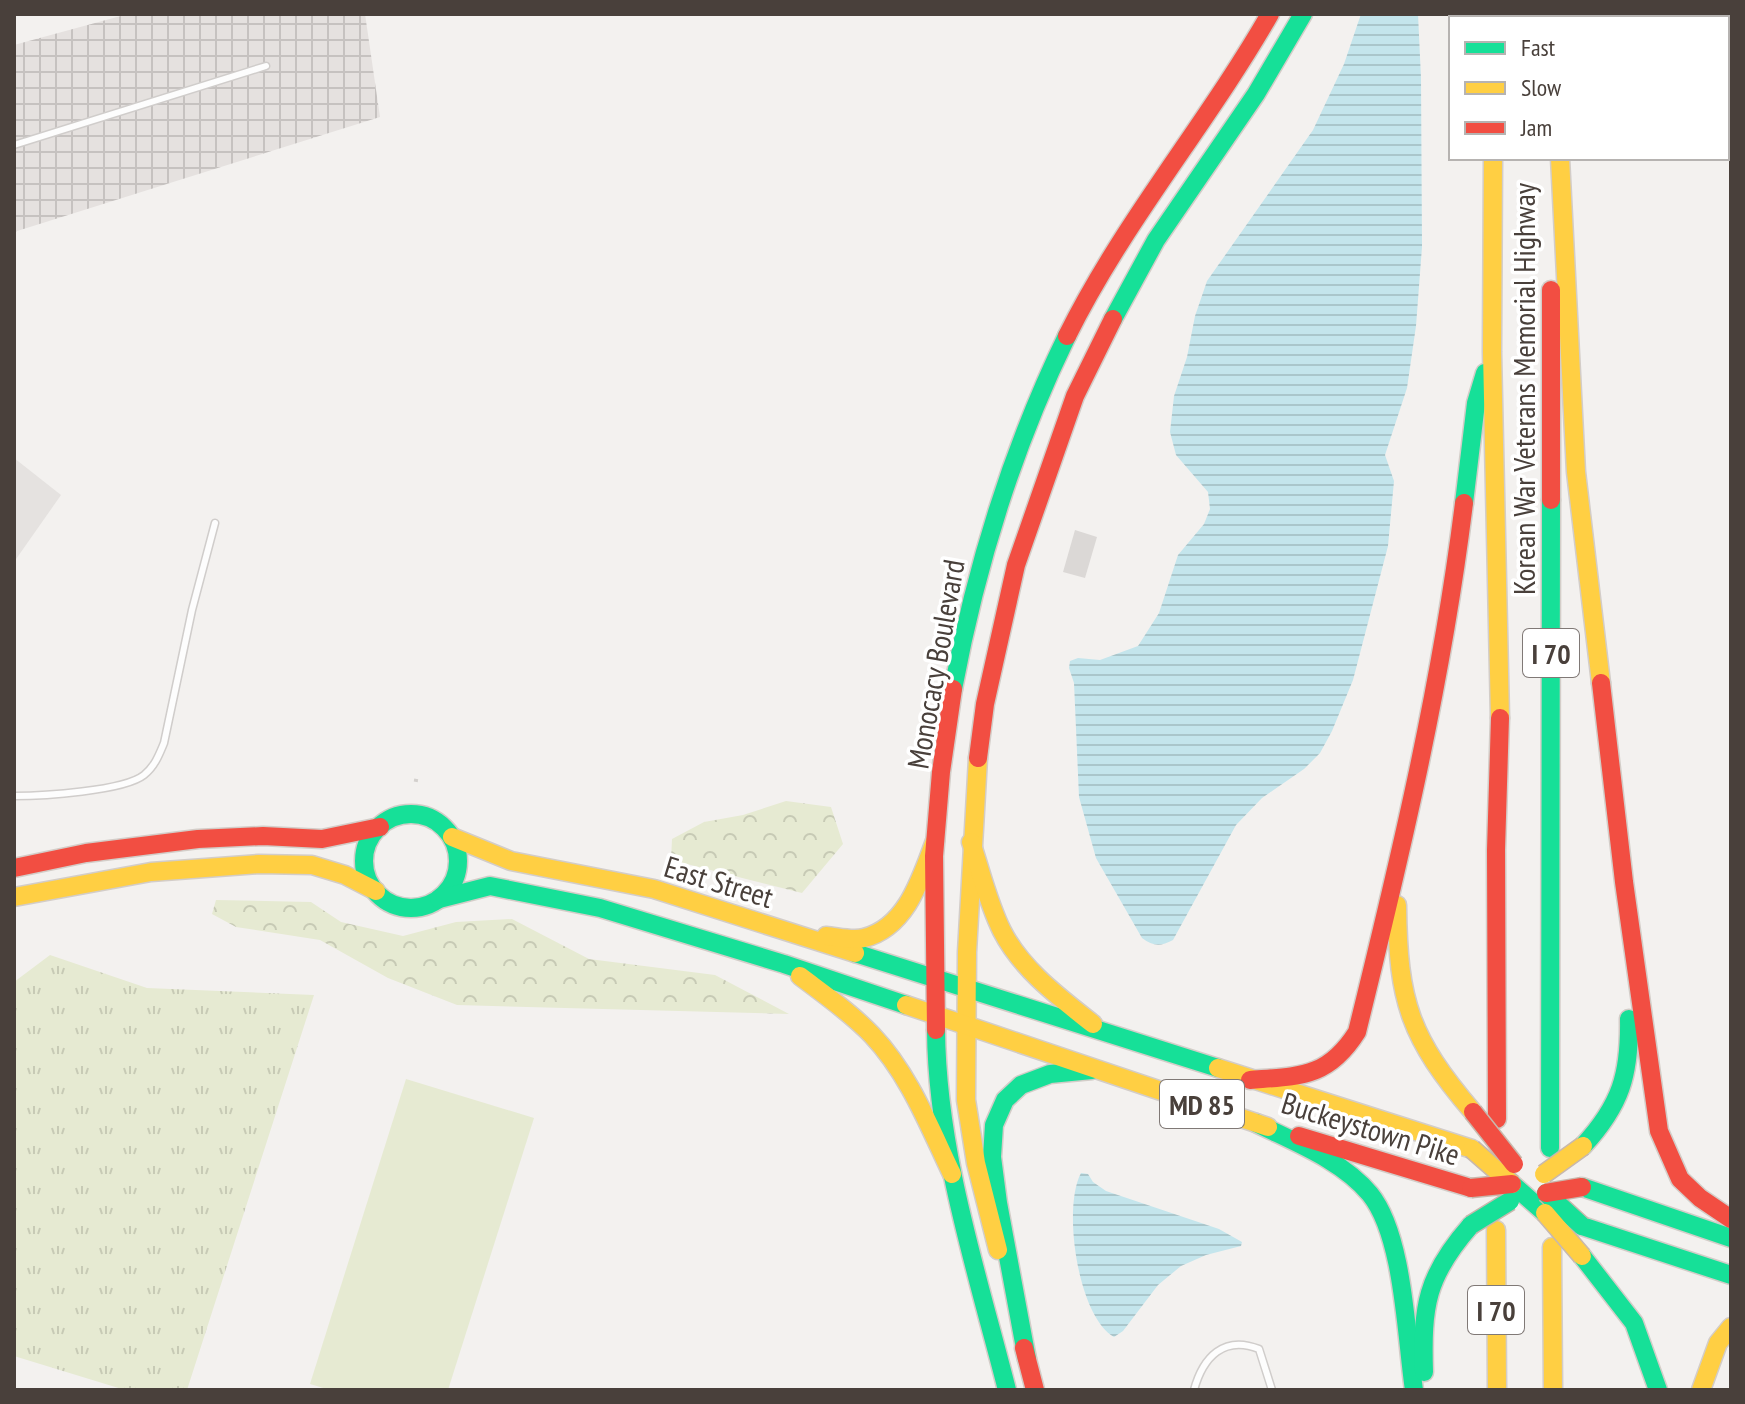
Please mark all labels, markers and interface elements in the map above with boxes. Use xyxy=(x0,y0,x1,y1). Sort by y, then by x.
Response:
legend xyxy=(1449,16,1729,160)
text: Fast xyxy=(1521,32,1556,63)
text: Slow xyxy=(1521,72,1562,103)
text: Jam xyxy=(1520,112,1552,143)
street label: Korean War Veterans Memorial Highway xyxy=(1504,182,1543,595)
street label: Monocacy Boulevard xyxy=(897,556,973,772)
road number: I 70 xyxy=(1523,629,1579,677)
street label: East Street xyxy=(660,846,779,916)
road number: MD 85 xyxy=(1160,1080,1244,1128)
street label: Buckeystown Pike xyxy=(1277,1082,1465,1174)
road number: I 70 xyxy=(1468,1286,1524,1334)

